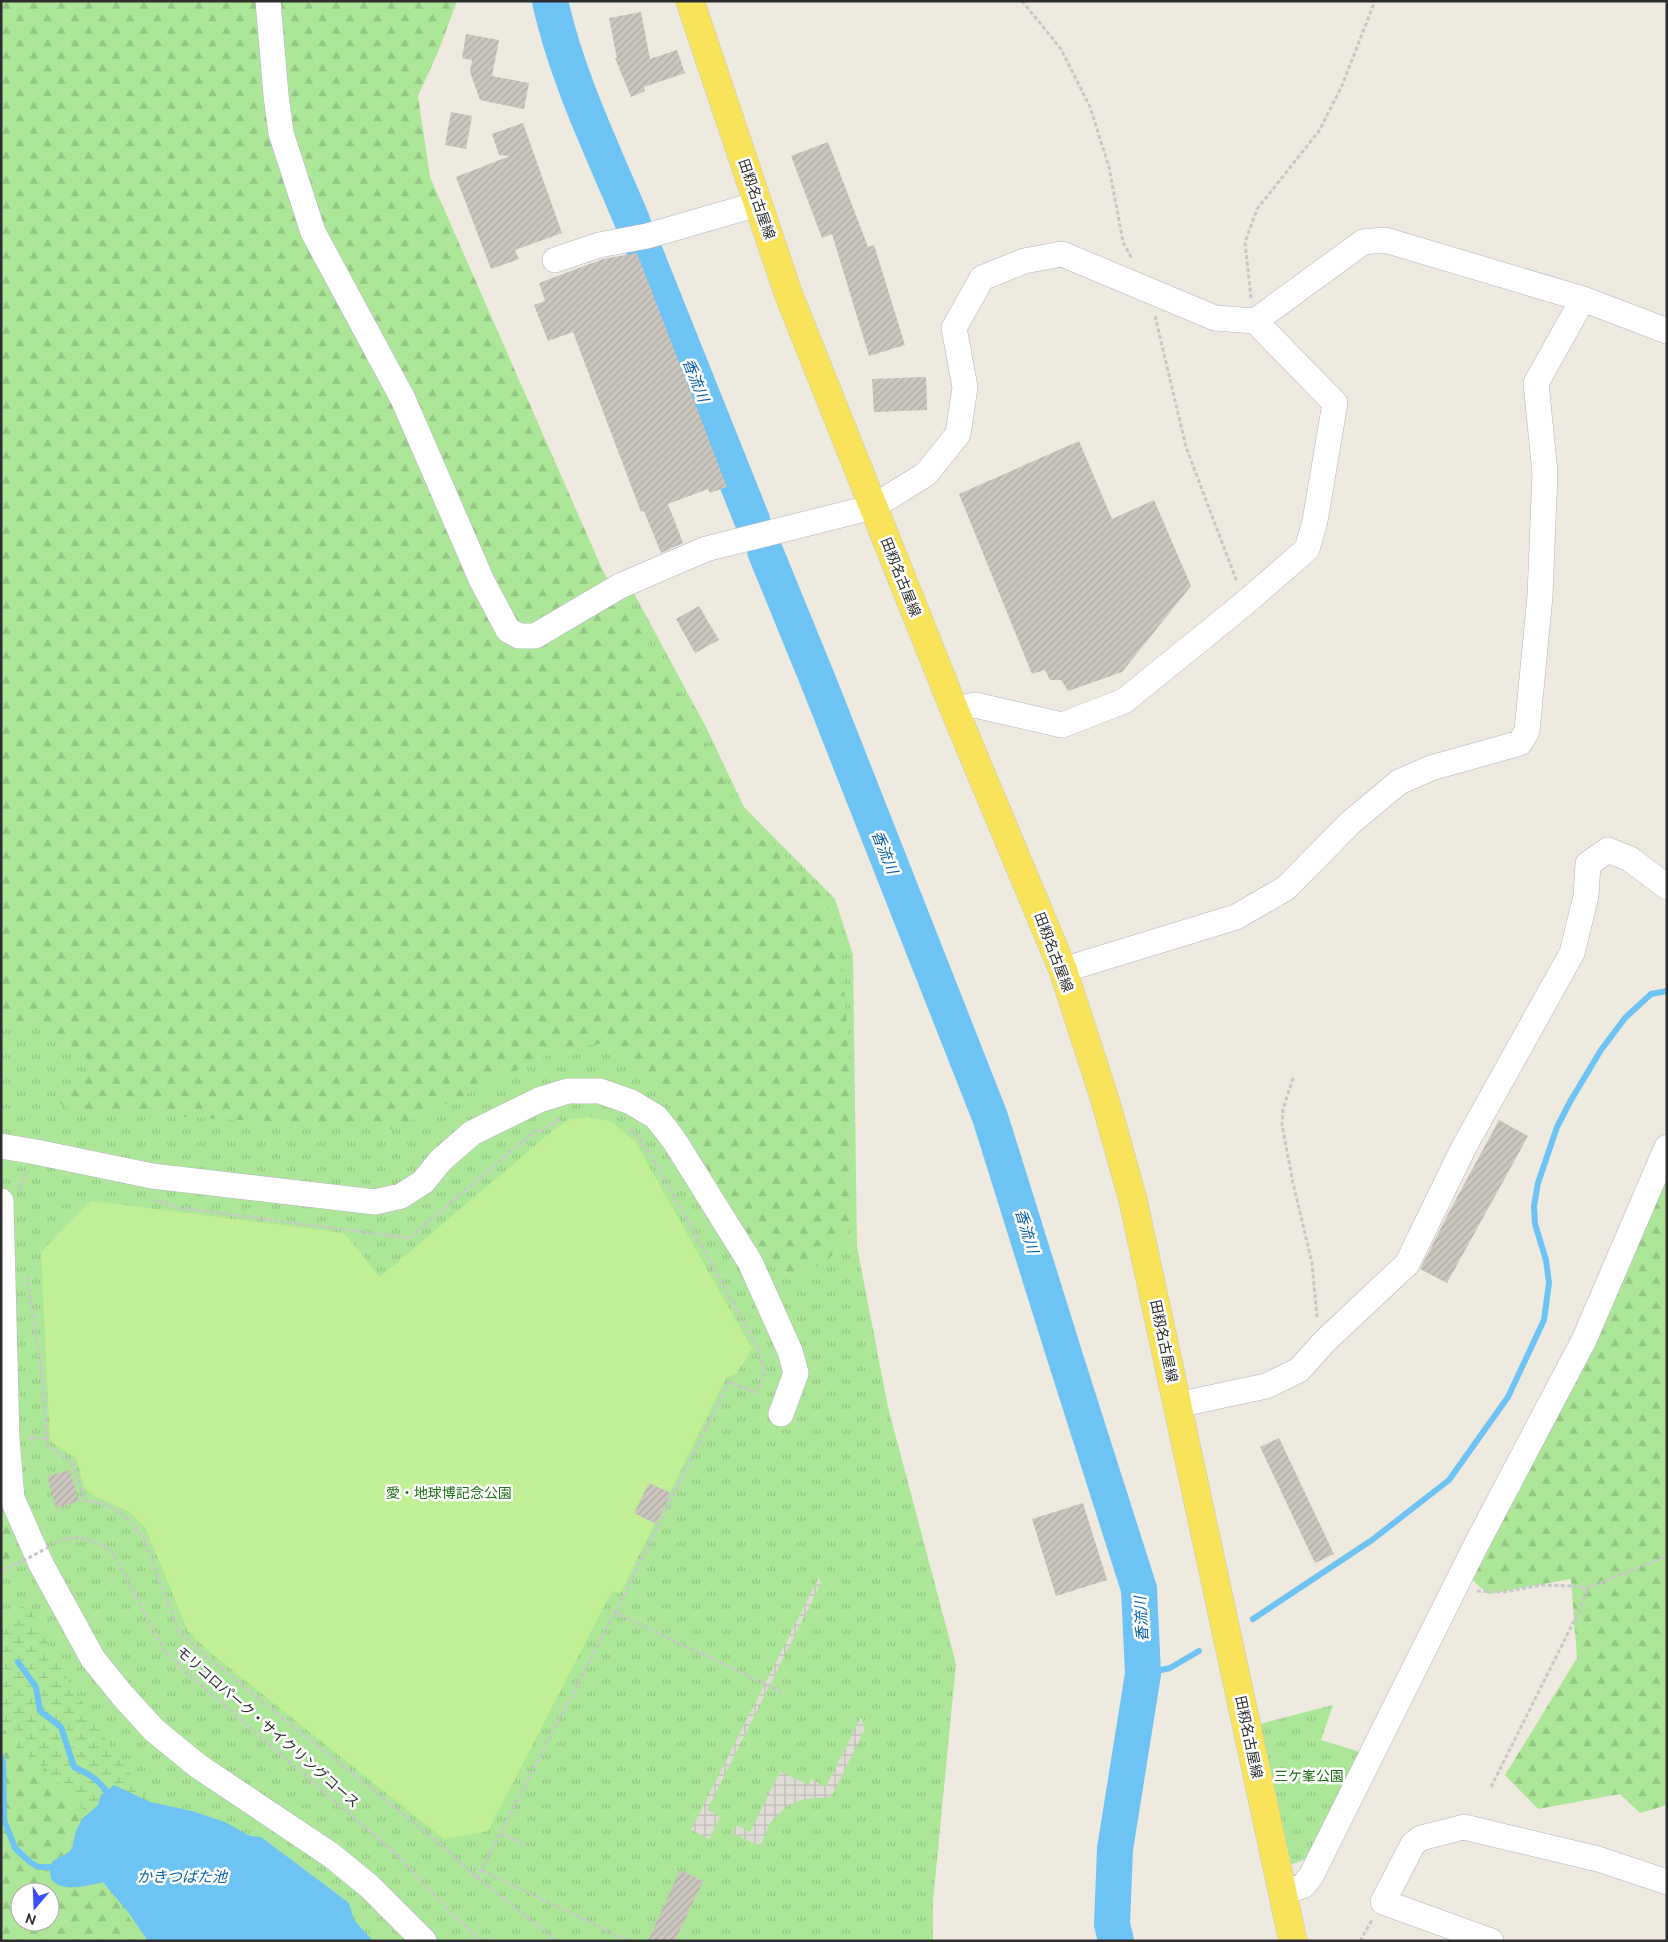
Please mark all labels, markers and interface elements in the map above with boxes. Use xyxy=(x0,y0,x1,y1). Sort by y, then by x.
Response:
street label: 田籾名古屋線 xyxy=(736,157,778,241)
water label: 香流川 xyxy=(680,356,713,406)
street label: 田籾名古屋線 xyxy=(878,535,924,619)
water label: 香流川 xyxy=(869,828,902,878)
street label: 田籾名古屋線 xyxy=(1031,910,1077,994)
water label: 香流川 xyxy=(1012,1207,1042,1257)
street label: 田籾名古屋線 xyxy=(1147,1298,1181,1384)
park label: 愛・地球博記念公園 xyxy=(386,1485,512,1501)
water label: 香流川 xyxy=(1131,1594,1151,1642)
street label: モリコロパーク・サイクリングコース xyxy=(173,1643,363,1811)
street label: 田籾名古屋線 xyxy=(1232,1694,1266,1780)
park label: 三ケ峯公園 xyxy=(1274,1768,1344,1784)
water label: かきつばた池 xyxy=(137,1868,229,1885)
north arrow xyxy=(10,1882,60,1932)
text: N xyxy=(23,1910,38,1929)

